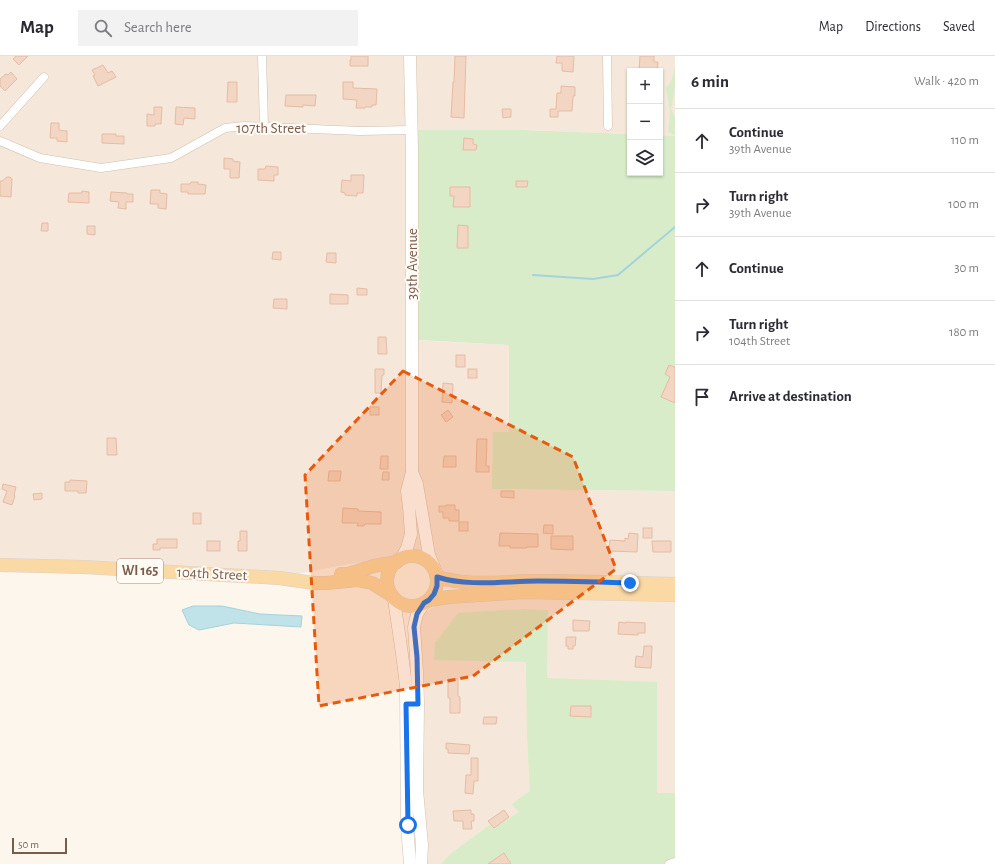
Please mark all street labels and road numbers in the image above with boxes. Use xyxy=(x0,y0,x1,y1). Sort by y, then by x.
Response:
street label: 107th Street xyxy=(236,121,306,136)
street label: 39th Avenue xyxy=(405,228,420,300)
road number: WI 165 xyxy=(117,559,163,583)
street label: 104th Street xyxy=(176,565,248,583)

